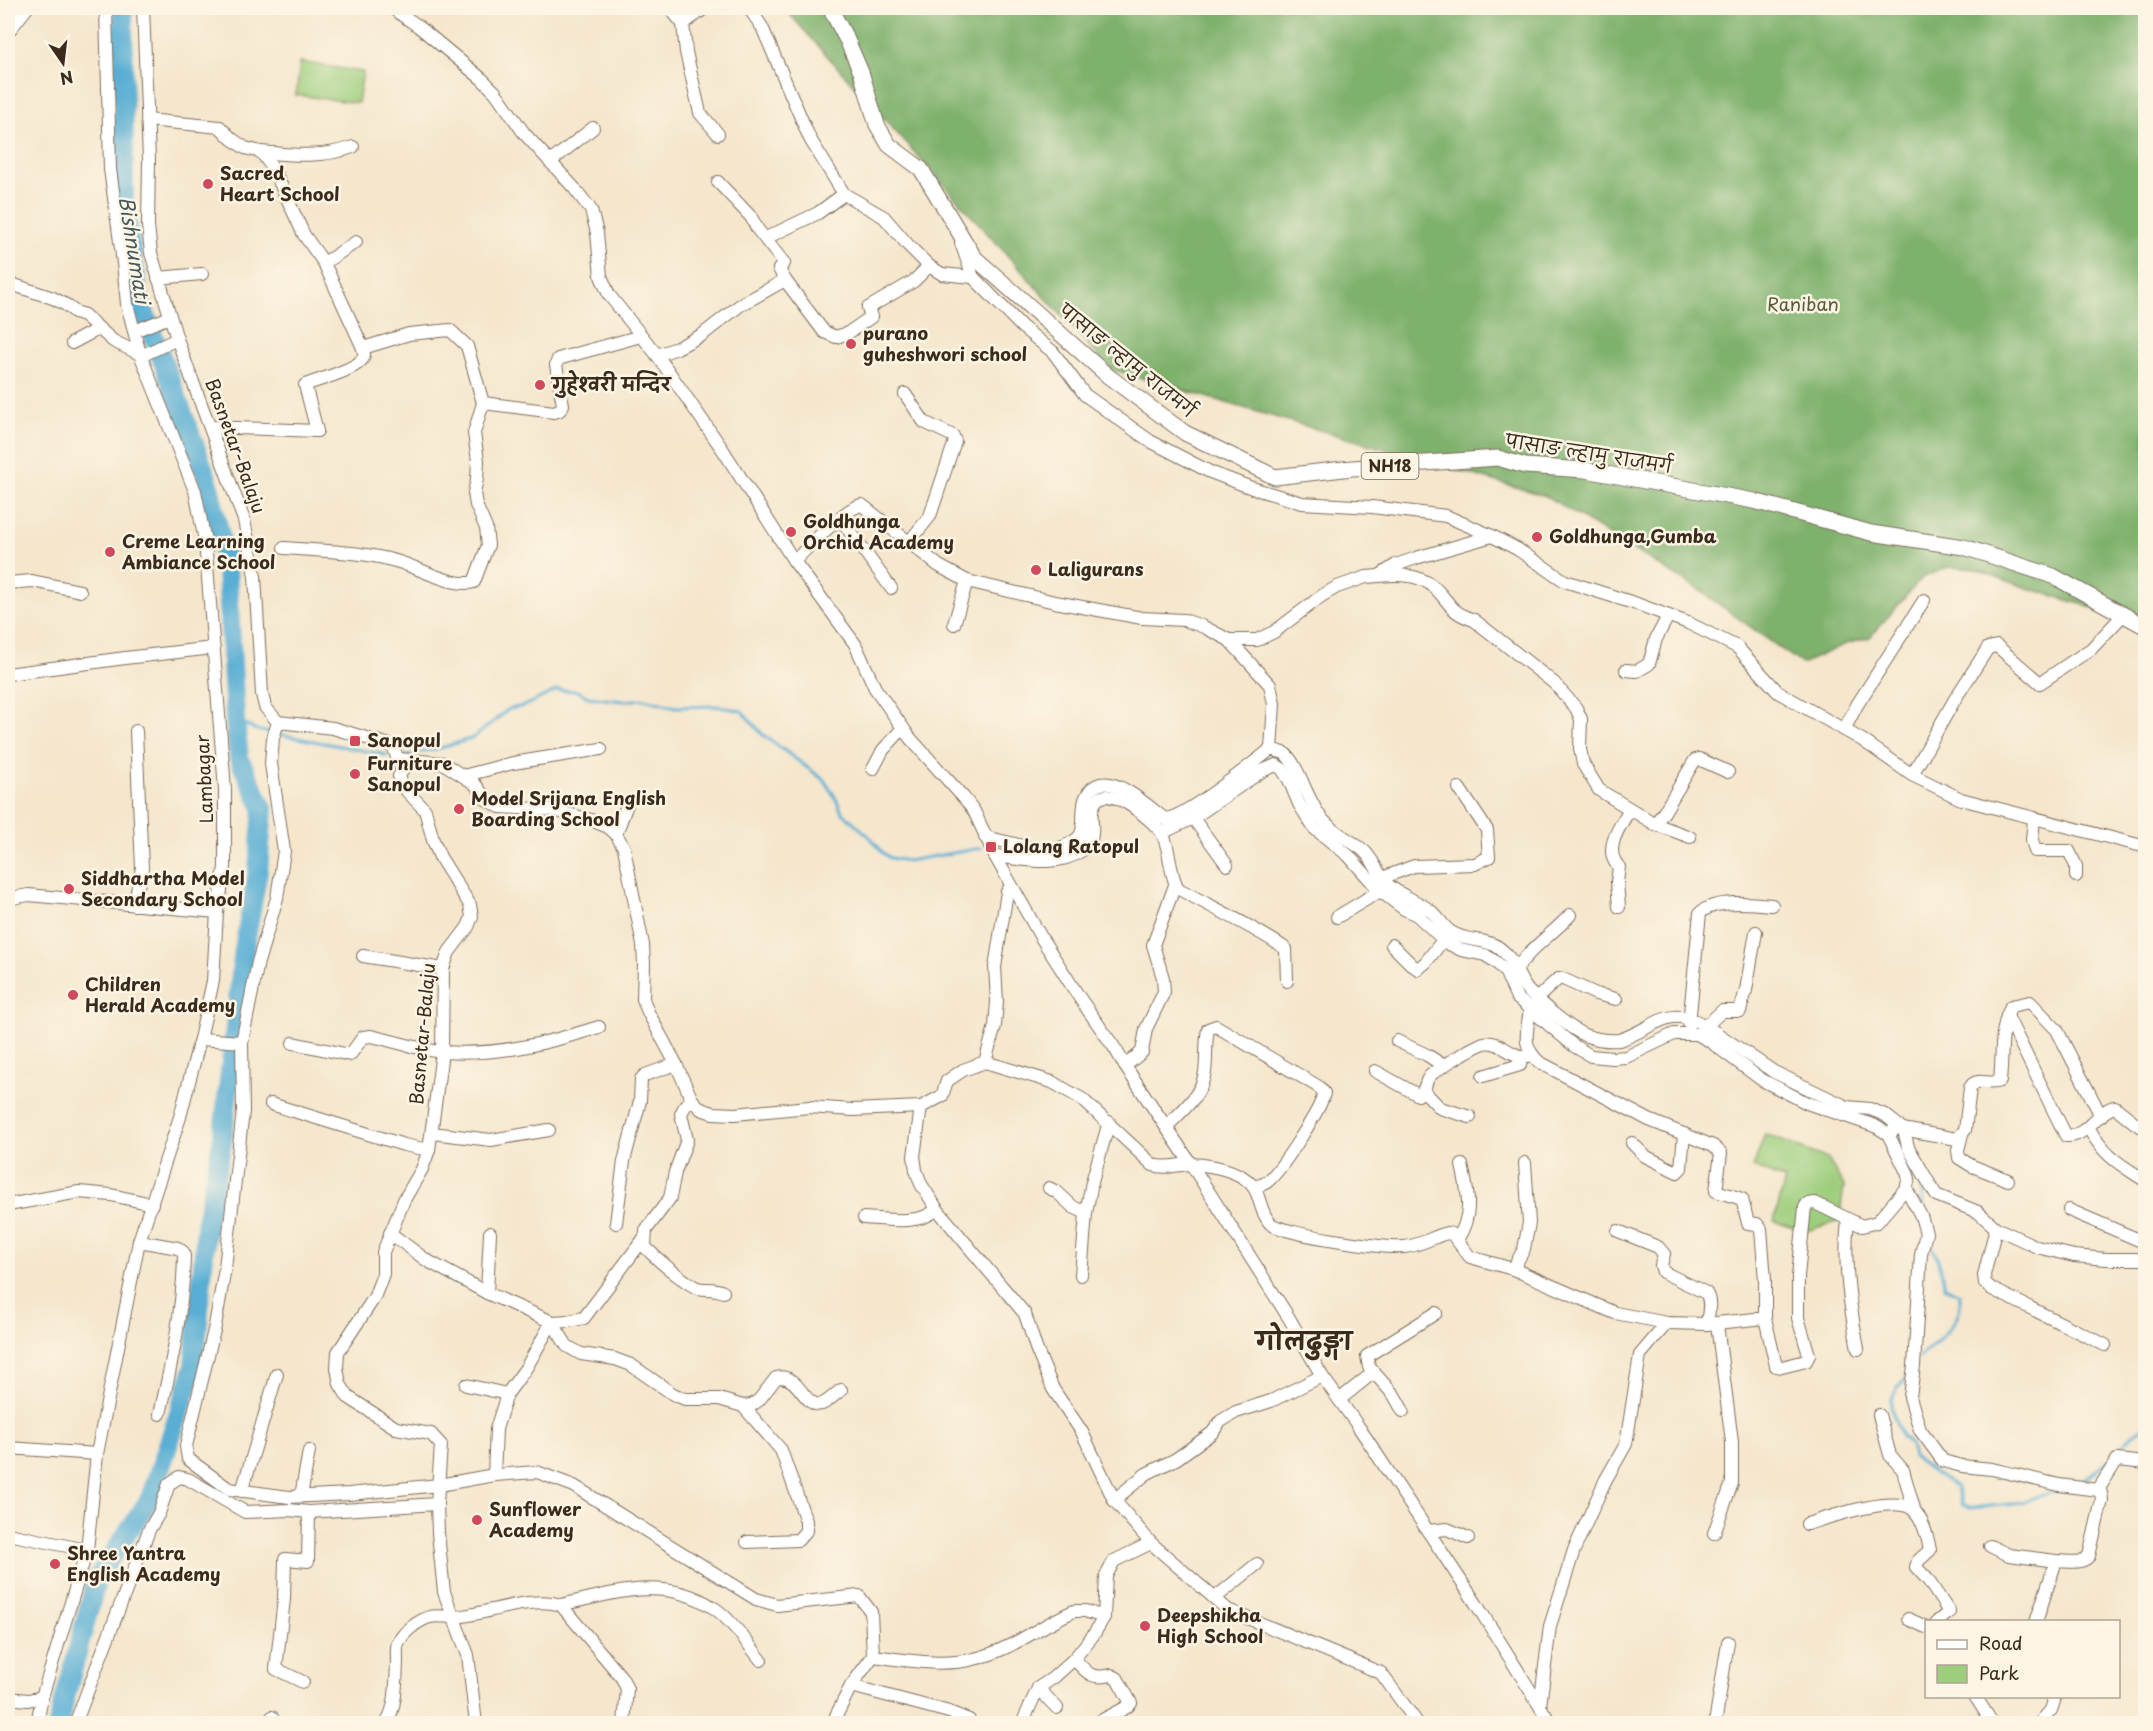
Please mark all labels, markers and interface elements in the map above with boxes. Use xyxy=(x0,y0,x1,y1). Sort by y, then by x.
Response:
north arrow xyxy=(33,33,93,93)
text: N xyxy=(58,65,76,92)
place label: Sacred Heart School xyxy=(220,159,340,207)
marker: Sacred Heart School xyxy=(201,177,215,191)
water label: Bishnumati xyxy=(112,194,159,309)
park label: Raniban xyxy=(1767,290,1839,317)
street label: पासाङ ल्हामु राजमर्ग xyxy=(1052,296,1203,426)
place label: purano guheshwori school xyxy=(863,319,1027,367)
marker: purano guheshwori school xyxy=(844,337,858,351)
place label: गुहेश्वरी मन्दिर xyxy=(550,370,673,398)
street label: Basnetar-Balaju xyxy=(199,374,273,517)
marker: गुहेश्वरी मन्दिर xyxy=(533,378,547,392)
street label: पासाङ ल्हामु राजमर्ग xyxy=(1503,426,1676,481)
road number: NH18 xyxy=(1362,453,1418,479)
place label: Goldhunga Orchid Academy xyxy=(803,507,954,555)
place label: Goldhunga,Gumba xyxy=(1549,522,1717,549)
marker: Goldhunga Orchid Academy xyxy=(784,525,798,539)
place label: Creme Learning Ambiance School xyxy=(121,527,275,575)
marker: Goldhunga,Gumba xyxy=(1530,530,1544,544)
marker: Creme Learning Ambiance School xyxy=(103,545,117,559)
place label: Laligurans xyxy=(1048,555,1144,582)
marker: Laligurans xyxy=(1029,563,1043,577)
place label: Sanopul xyxy=(367,726,441,753)
street label: Lambagar xyxy=(188,733,219,824)
marker: Sanopul xyxy=(348,734,362,748)
place label: Furniture Sanopul xyxy=(367,749,452,797)
marker: Furniture Sanopul xyxy=(348,767,362,781)
place label: Model Srijana English Boarding School xyxy=(471,784,666,832)
marker: Model Srijana English Boarding School xyxy=(452,802,466,816)
place label: Lolang Ratopul xyxy=(1003,832,1139,859)
marker: Lolang Ratopul xyxy=(984,840,998,854)
place label: Siddhartha Model Secondary School xyxy=(81,864,245,912)
marker: Siddhartha Model Secondary School xyxy=(62,882,76,896)
street label: Basnetar-Balaju xyxy=(402,962,441,1106)
place label: Children Herald Academy xyxy=(85,970,235,1018)
marker: Children Herald Academy xyxy=(66,988,80,1002)
district label: गोलढुङ्गा xyxy=(1254,1322,1355,1361)
place label: Sunflower Academy xyxy=(488,1495,582,1543)
marker: Sunflower Academy xyxy=(470,1513,484,1527)
place label: Shree Yantra English Academy xyxy=(67,1539,221,1587)
marker: Shree Yantra English Academy xyxy=(48,1557,62,1571)
place label: Deepshikha High School xyxy=(1157,1601,1263,1649)
marker: Deepshikha High School xyxy=(1138,1619,1152,1633)
legend xyxy=(1925,1620,2120,1698)
text: Road xyxy=(1979,1629,2023,1656)
text: Park xyxy=(1979,1659,2019,1686)

